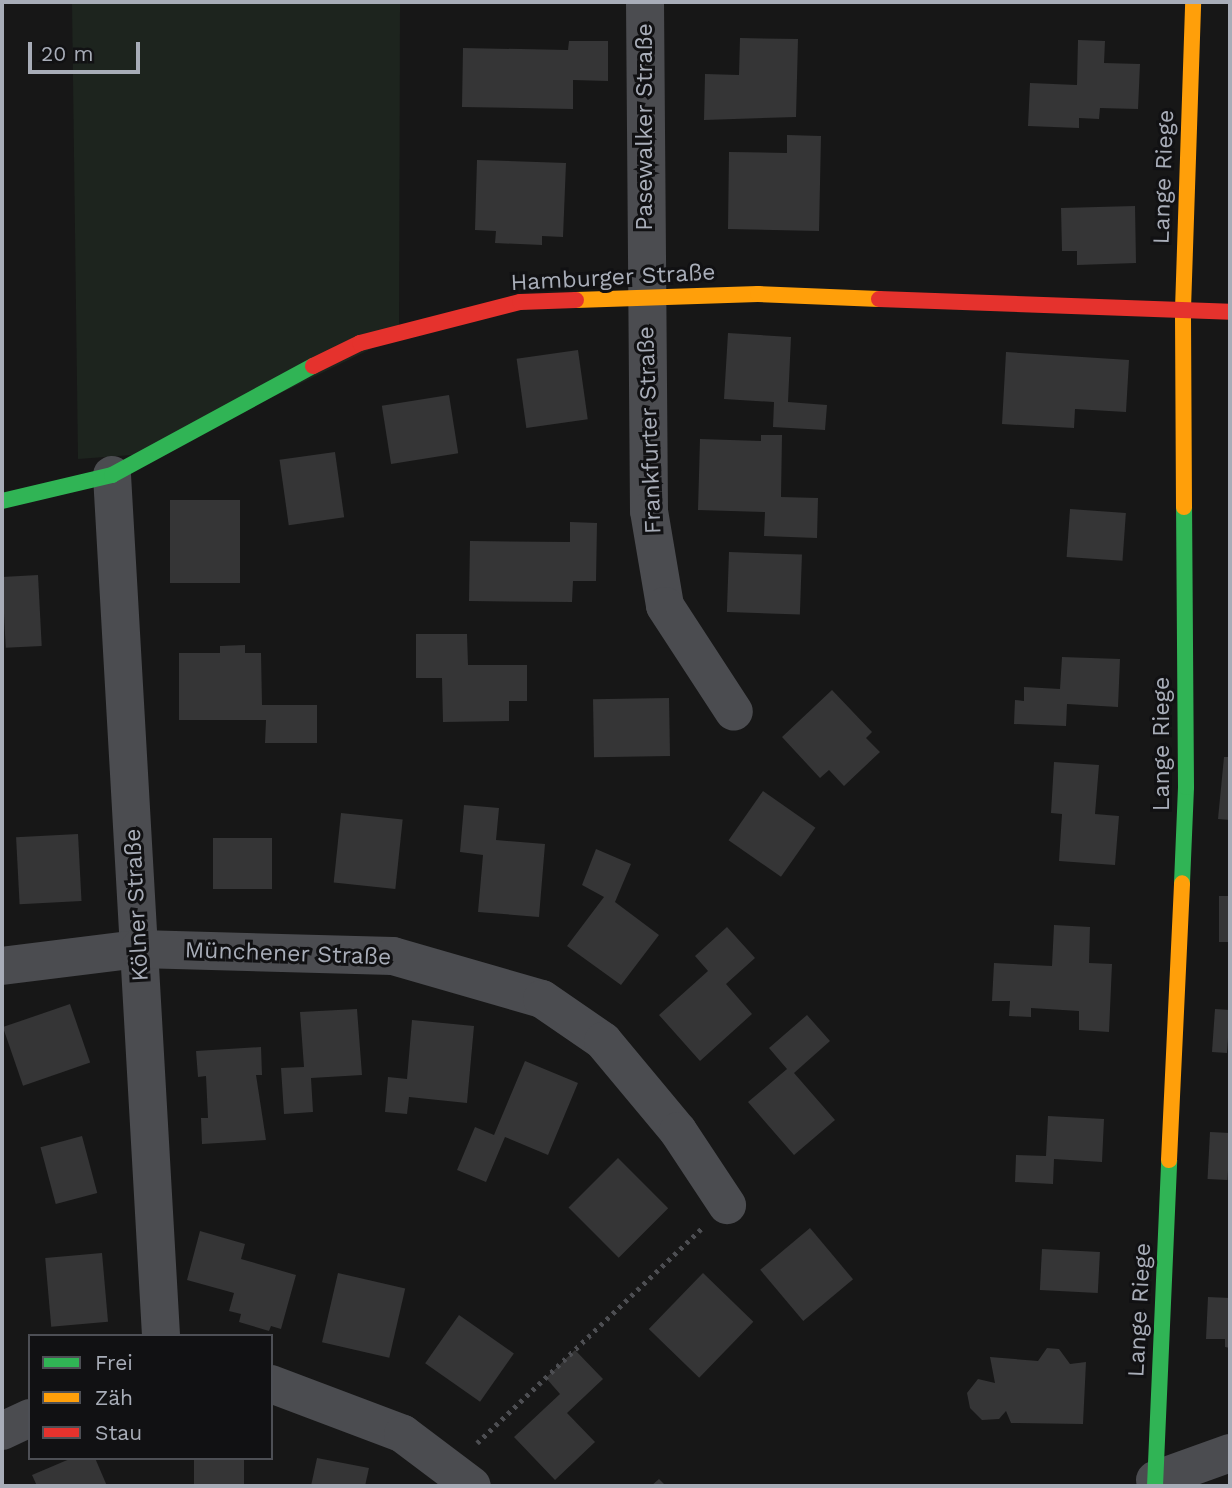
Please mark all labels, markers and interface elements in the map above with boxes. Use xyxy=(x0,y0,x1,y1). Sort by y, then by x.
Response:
street label: Pasewalker Straße xyxy=(631,23,659,231)
scale bar xyxy=(32,28,144,72)
text: 20 m xyxy=(41,41,93,66)
street label: Lange Riege xyxy=(1148,109,1180,245)
street label: Hamburger Straße xyxy=(510,259,716,297)
street label: Frankfurter Straße xyxy=(633,325,667,535)
street label: Lange Riege xyxy=(1148,677,1176,811)
street label: Kölner Straße xyxy=(119,828,155,982)
street label: Münchener Straße xyxy=(184,937,392,971)
street label: Lange Riege xyxy=(1123,1242,1157,1378)
legend xyxy=(28,1334,273,1460)
text: Frei xyxy=(95,1350,133,1375)
text: Zäh xyxy=(95,1385,133,1410)
text: Stau xyxy=(95,1420,142,1445)

